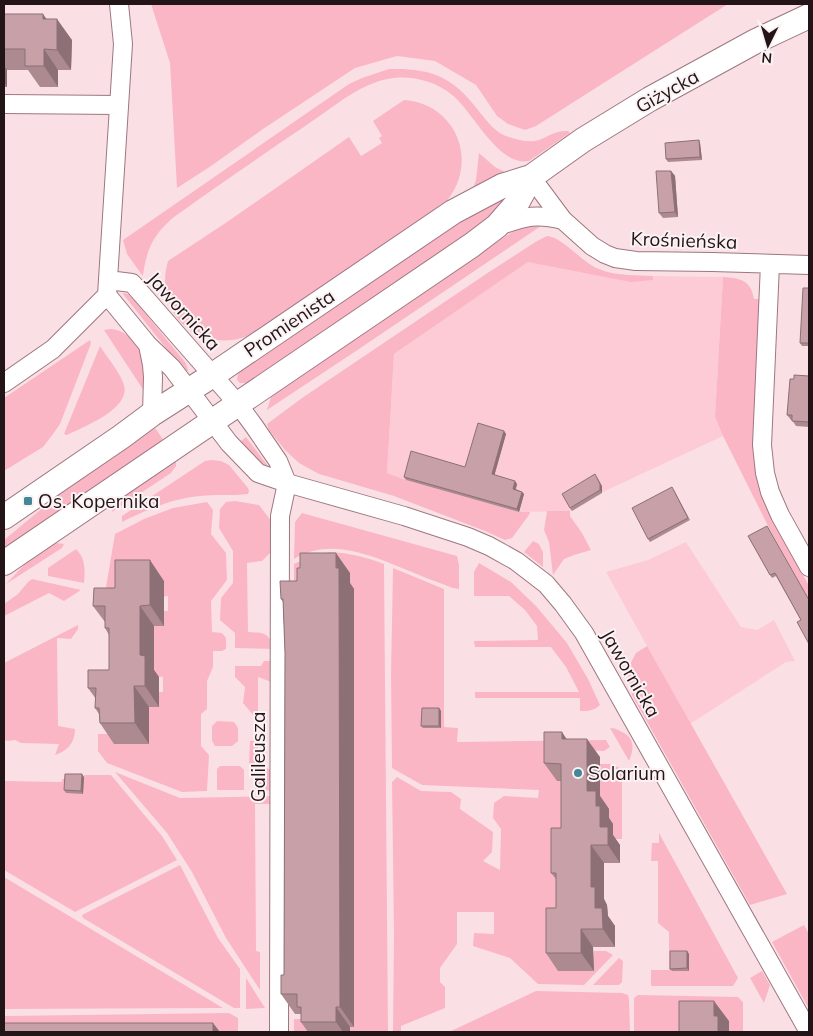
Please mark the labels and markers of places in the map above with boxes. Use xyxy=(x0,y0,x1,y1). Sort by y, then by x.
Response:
place label: Os. Kopernika xyxy=(38,489,159,513)
marker: Os. Kopernika xyxy=(22,495,34,507)
place label: Solarium xyxy=(588,761,666,785)
marker: Solarium xyxy=(572,767,584,779)

